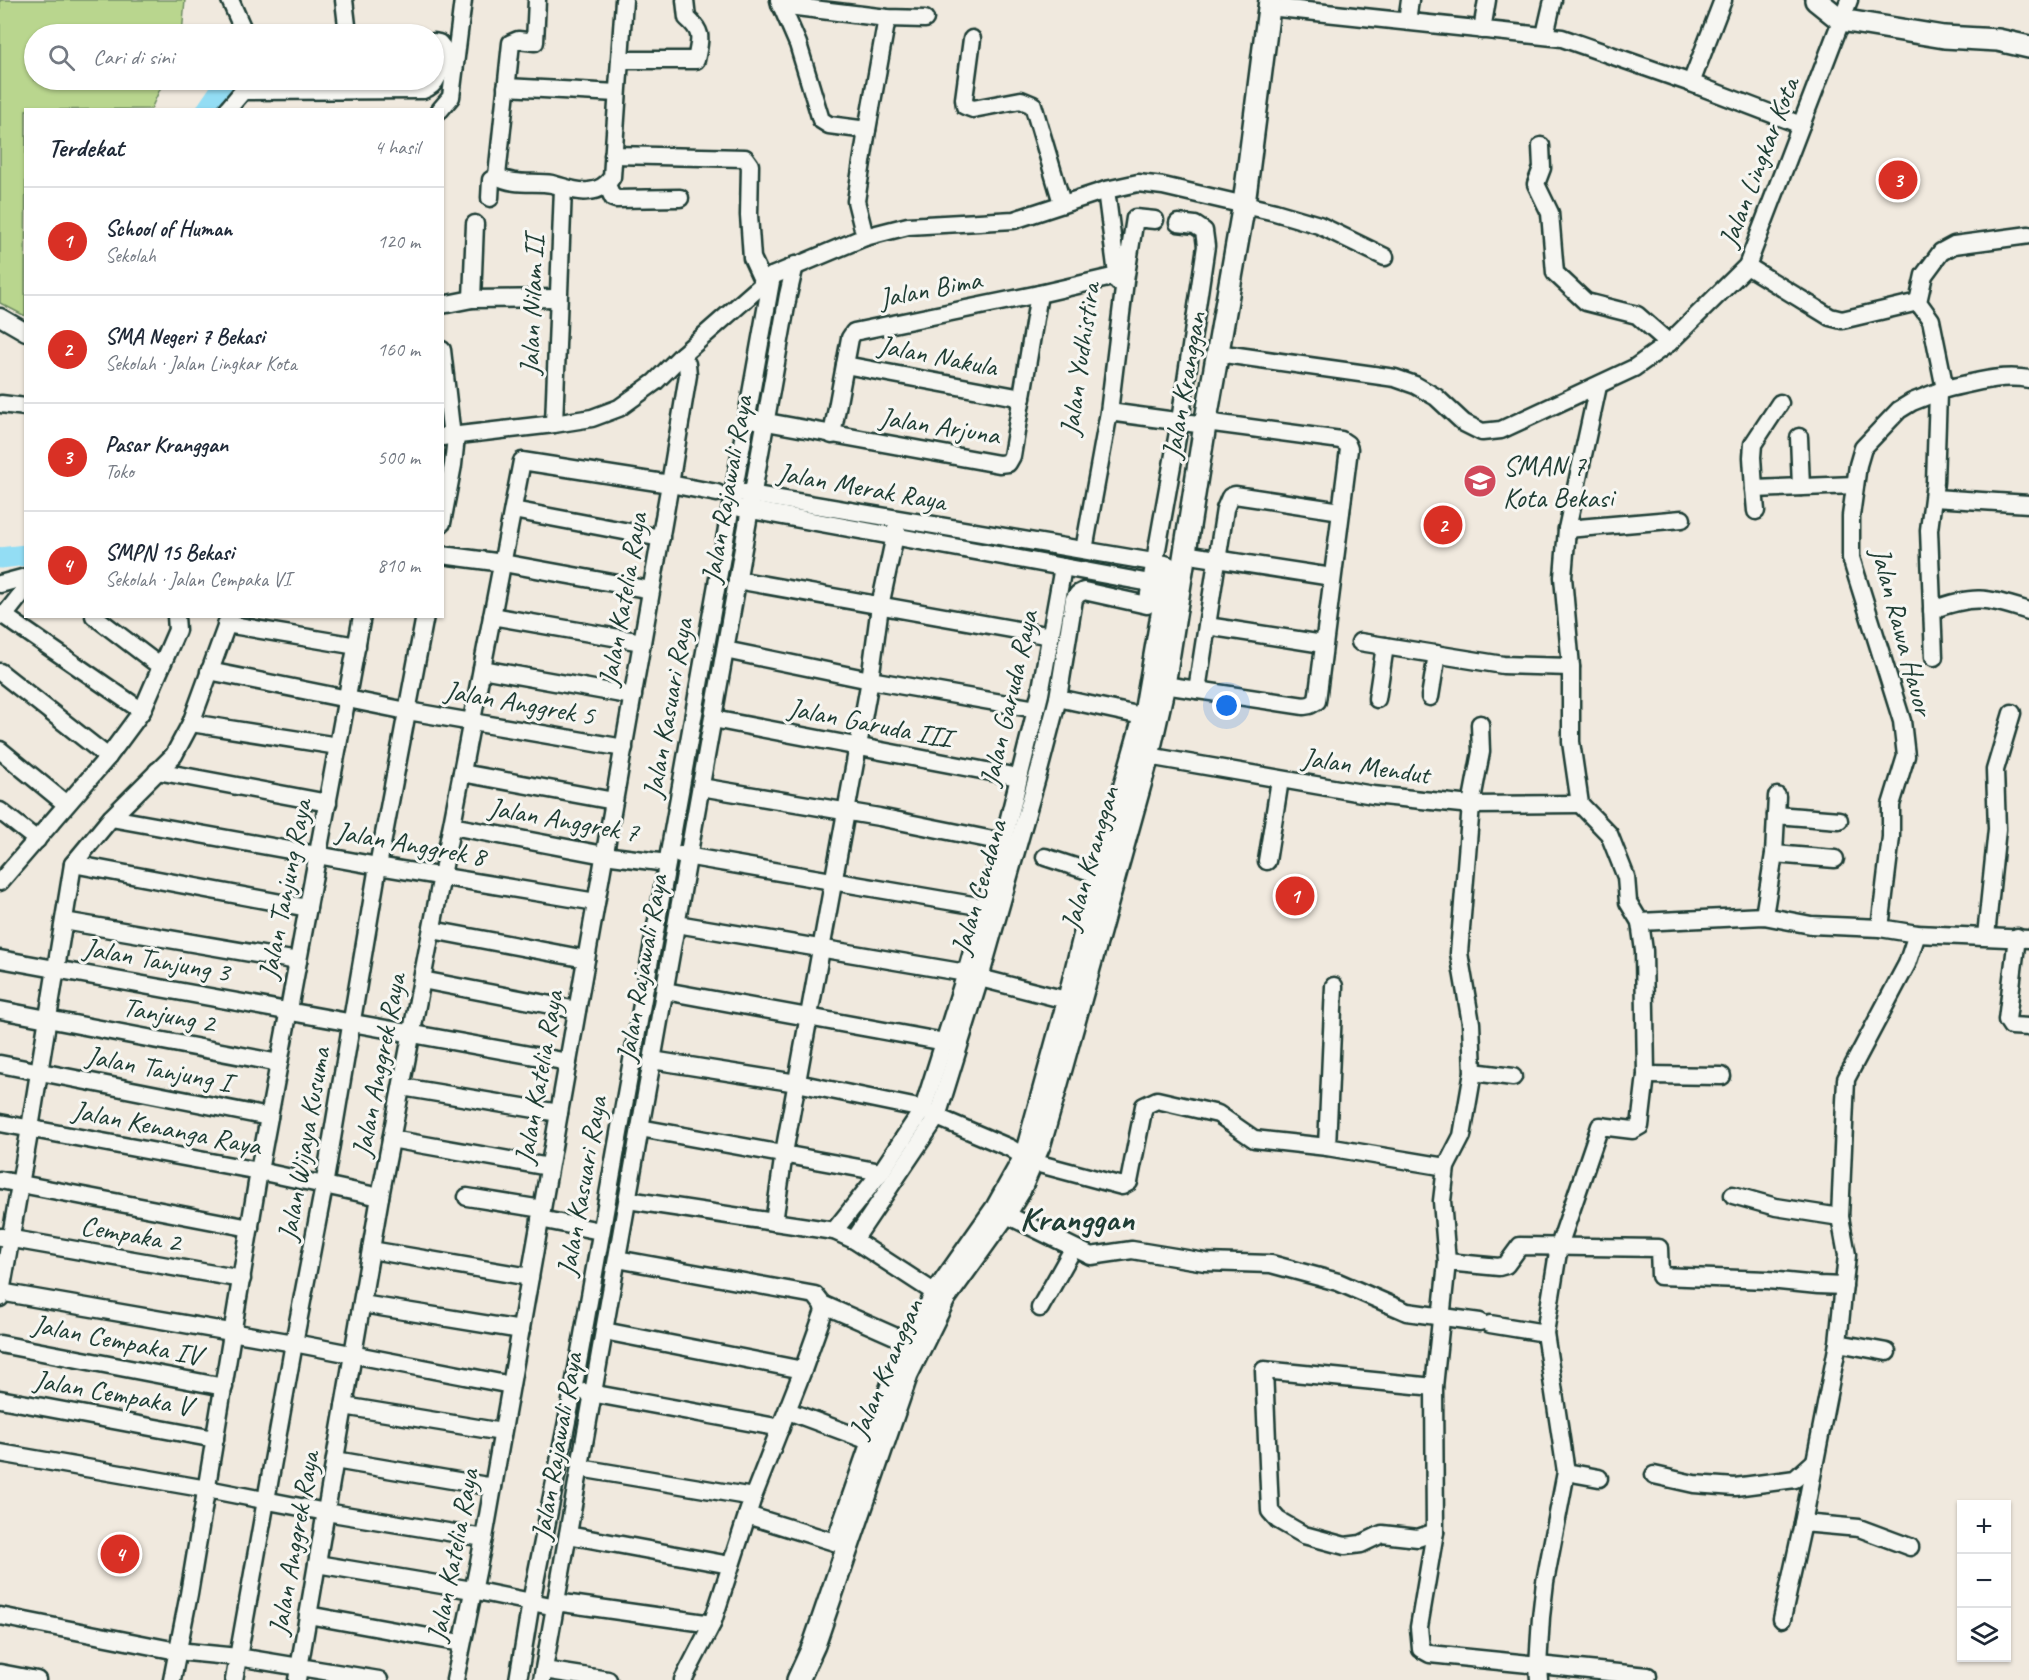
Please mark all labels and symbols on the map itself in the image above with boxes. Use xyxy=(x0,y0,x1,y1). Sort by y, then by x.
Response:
street label: Jalan Lingkar Kota xyxy=(1709,70,1808,254)
pin: 3 xyxy=(1878,158,1918,202)
street label: Jalan Nilam II xyxy=(512,229,552,377)
street label: Jalan Bima xyxy=(874,261,986,316)
street label: Jalan Yudhistira xyxy=(1051,278,1108,439)
street label: Jalan Kranggan xyxy=(1153,308,1214,463)
street label: Jalan Nakula xyxy=(874,326,1002,384)
street label: Jalan Rajawali Raya xyxy=(692,391,760,587)
street label: Jalan Arjuna xyxy=(875,398,1004,453)
place label: SMAN 7 Kota Bekasi xyxy=(1503,448,1617,515)
street label: Jalan Merak Raya xyxy=(773,454,951,519)
school or university icon: SMAN 7 Kota Bekasi xyxy=(1462,463,1498,499)
pin: 2 xyxy=(1424,502,1462,548)
street label: Jalan Katelia Raya xyxy=(590,508,655,690)
street label: Jalan Rawa Hauor xyxy=(1863,542,1942,722)
street label: Jalan Garuda Raya xyxy=(971,605,1046,791)
street label: Jalan Kasuari Raya xyxy=(634,614,701,802)
street label: Jalan Anggrek 5 xyxy=(440,672,599,733)
street label: Jalan Garuda III xyxy=(784,689,960,757)
your location xyxy=(1212,691,1241,720)
street label: Jalan Mendut xyxy=(1298,739,1434,792)
street label: Jalan Kranggan xyxy=(1052,781,1127,936)
street label: Jalan Anggrek 7 xyxy=(484,789,643,850)
street label: Jalan Tanjung Raya xyxy=(250,794,320,984)
street label: Jalan Anggrek 8 xyxy=(331,813,491,874)
street label: Jalan Cendana xyxy=(942,814,1015,960)
street label: Jalan Rajawali Raya xyxy=(607,870,675,1066)
pin: 1 xyxy=(1276,874,1314,918)
street label: Jalan Tanjung 3 xyxy=(79,929,235,990)
street label: Jalan Anggrek Raya xyxy=(343,968,414,1161)
street label: Jalan Katelia Raya xyxy=(506,986,571,1168)
street label: Tanjung 2 xyxy=(120,988,220,1041)
street label: Jalan Tanjung I xyxy=(82,1037,240,1101)
street label: Jalan Wijaya Kusuma xyxy=(269,1043,338,1245)
street label: Jalan Kenanga Raya xyxy=(68,1092,266,1163)
street label: Jalan Kasuari Raya xyxy=(548,1092,615,1280)
district label: Kranggan xyxy=(1020,1197,1136,1240)
street label: Cempaka 2 xyxy=(78,1207,186,1260)
street label: Jalan Kranggan xyxy=(840,1292,931,1445)
street label: Jalan Cempaka IV xyxy=(28,1306,209,1374)
street label: Jalan Rajawali Raya xyxy=(522,1348,590,1544)
street label: Jalan Cempaka V xyxy=(30,1361,199,1424)
street label: Jalan Anggrek Raya xyxy=(260,1446,327,1639)
street label: Jalan Katelia Raya xyxy=(418,1464,487,1646)
pin: 4 xyxy=(100,1532,140,1576)

